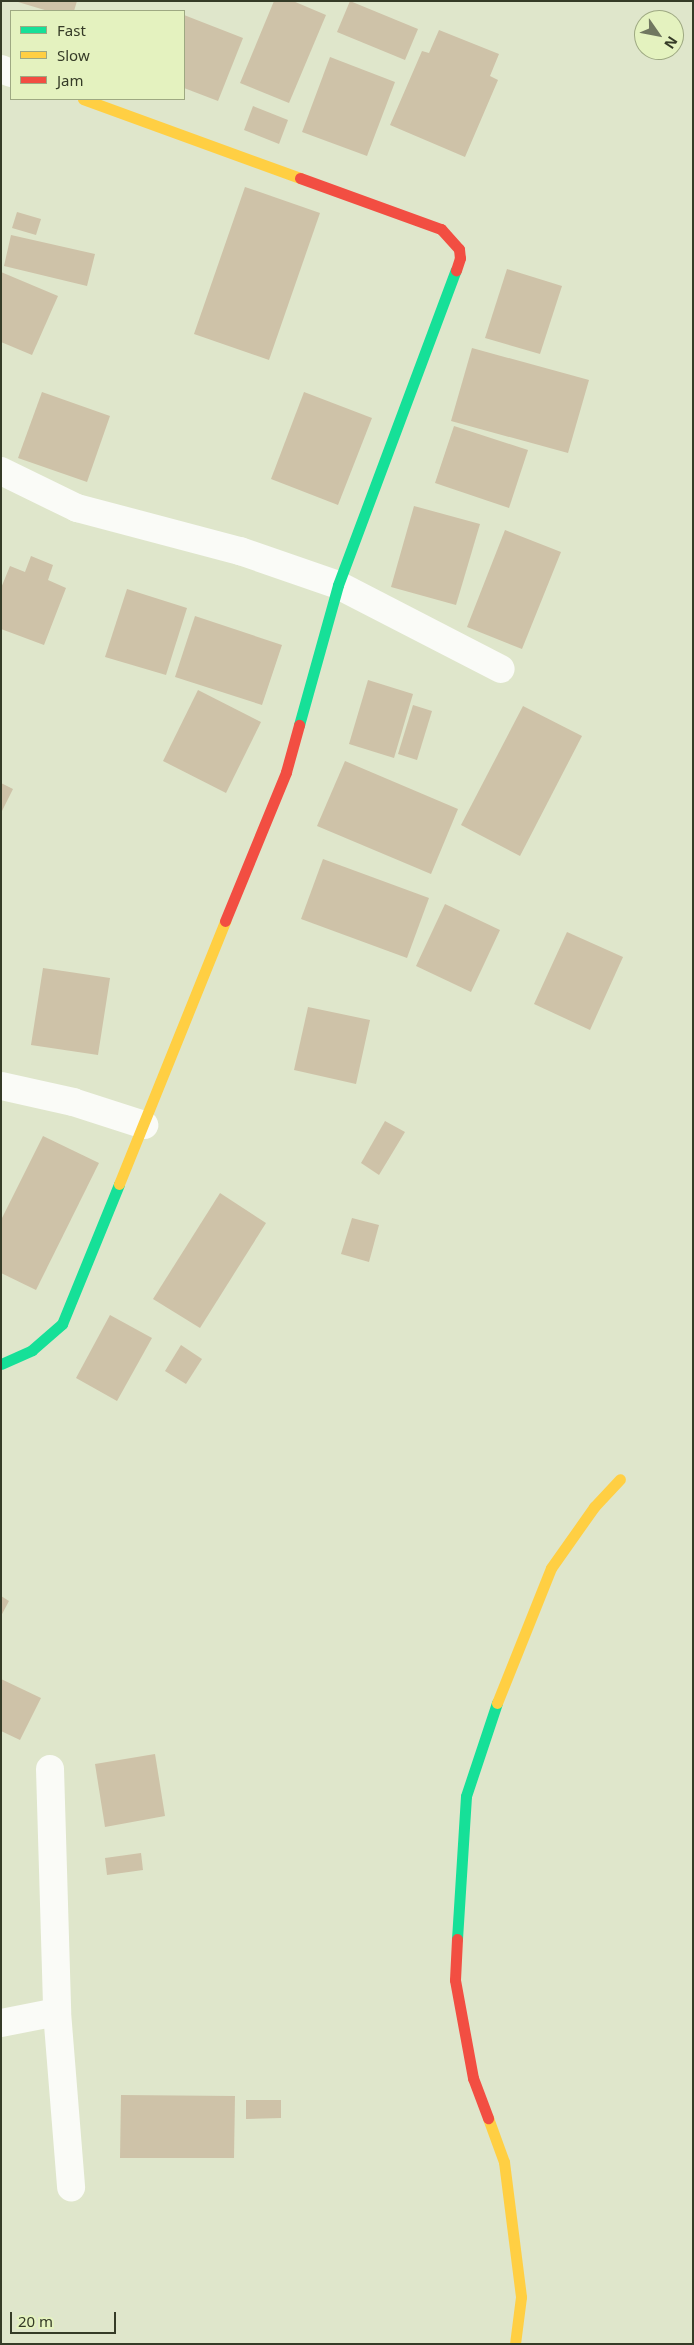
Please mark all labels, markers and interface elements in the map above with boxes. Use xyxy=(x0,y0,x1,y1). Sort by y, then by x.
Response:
legend xyxy=(10,10,185,100)
north arrow xyxy=(634,10,684,60)
text: Fast xyxy=(57,20,86,40)
text: N xyxy=(660,33,682,53)
text: Slow xyxy=(57,45,90,65)
text: Jam xyxy=(57,70,84,90)
scale bar xyxy=(12,2302,119,2334)
text: 20 m xyxy=(18,2311,53,2331)

